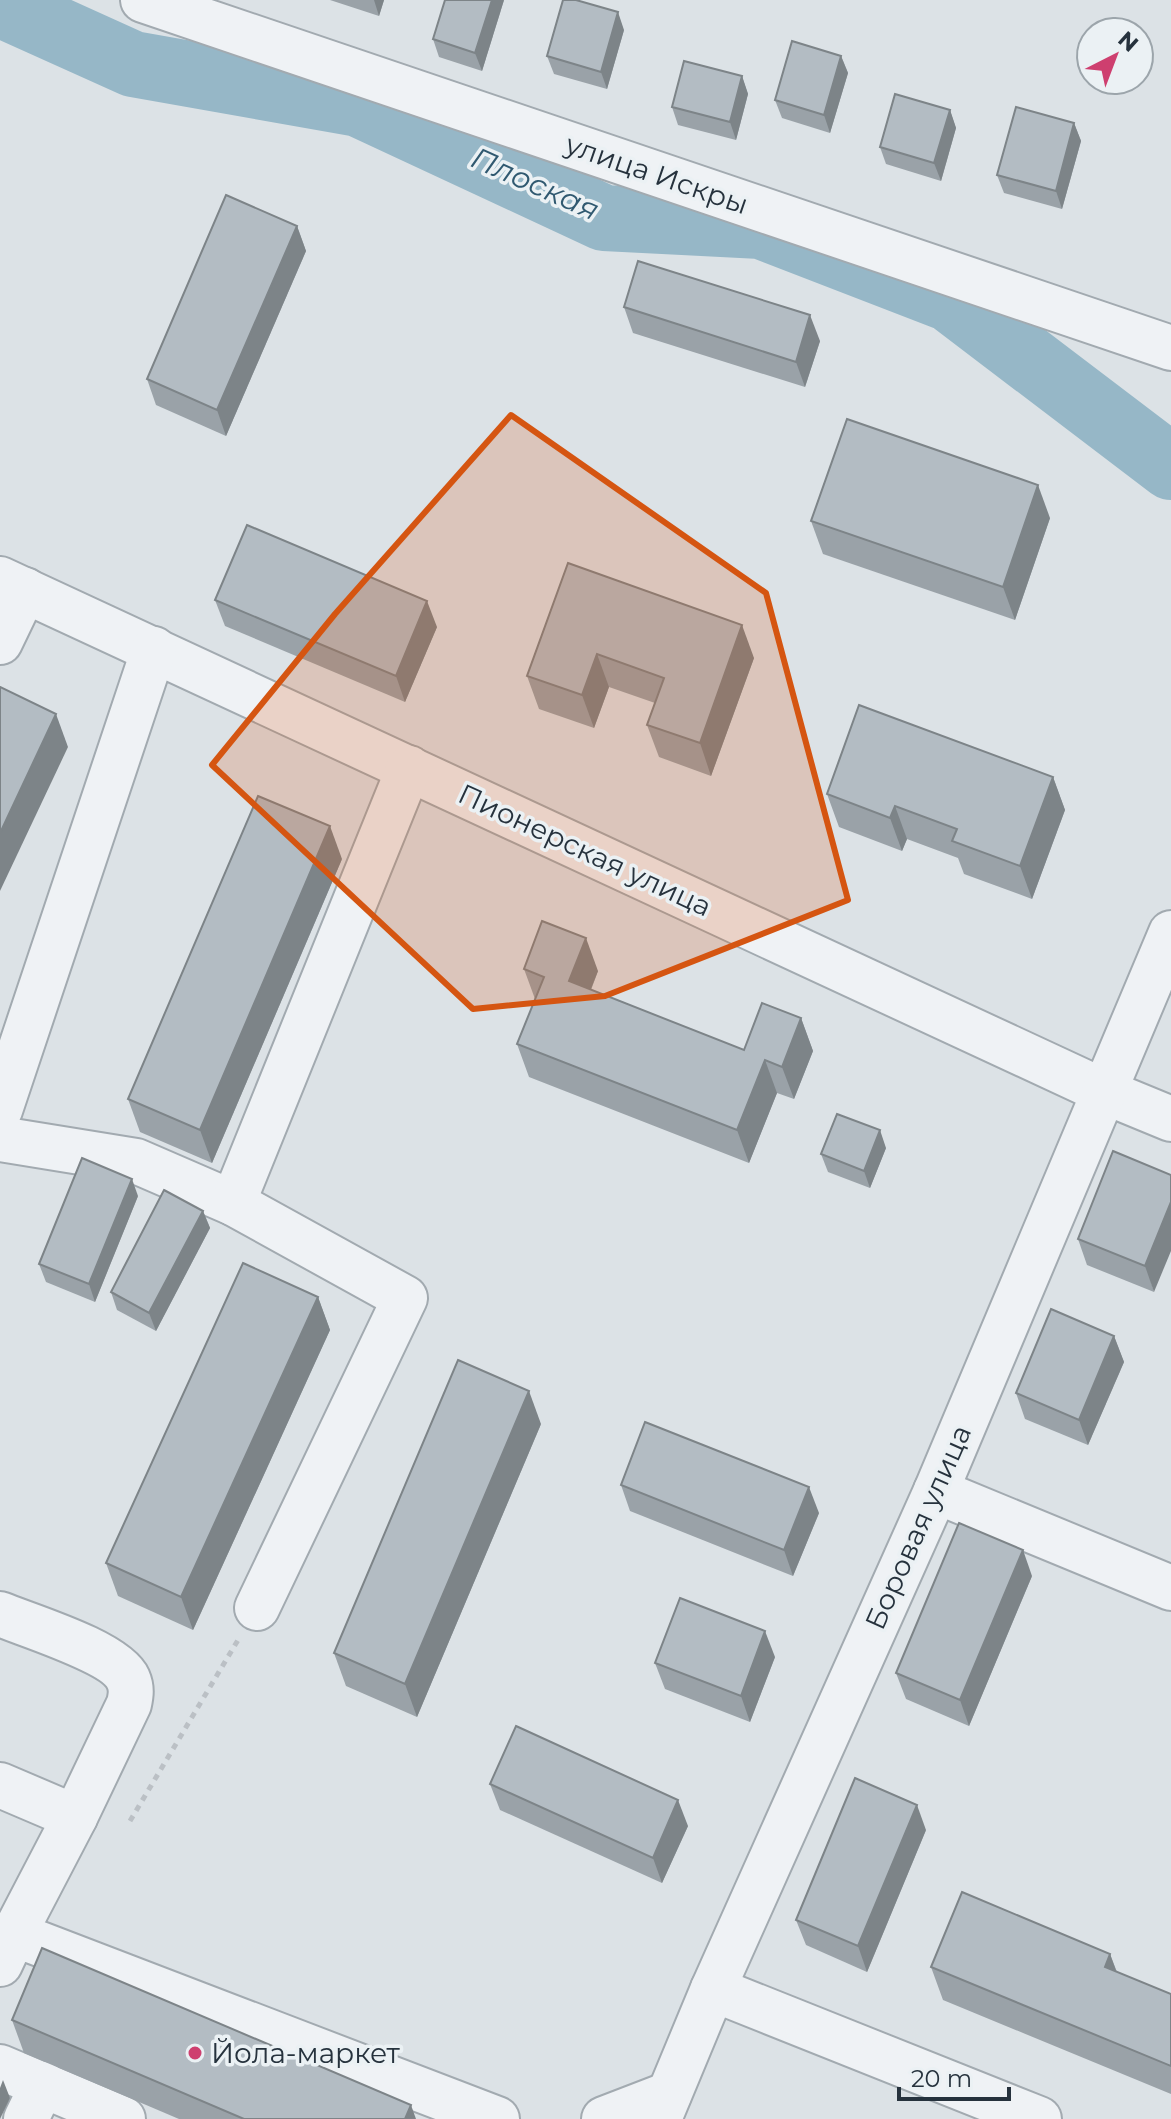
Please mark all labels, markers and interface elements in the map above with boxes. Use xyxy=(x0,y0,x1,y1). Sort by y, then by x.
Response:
north arrow xyxy=(1075,16,1155,96)
text: N xyxy=(1112,26,1144,57)
street label: улица Искры xyxy=(560,127,753,221)
water label: Плоская xyxy=(466,139,605,228)
street label: Пионерская улица xyxy=(453,776,717,924)
street label: Боровая улица xyxy=(858,1419,978,1635)
place label: Йола-маркет xyxy=(211,2036,401,2070)
marker: Йола-маркет xyxy=(186,2044,204,2062)
scale bar xyxy=(899,2051,1009,2101)
text: 20 m xyxy=(911,2064,972,2093)

